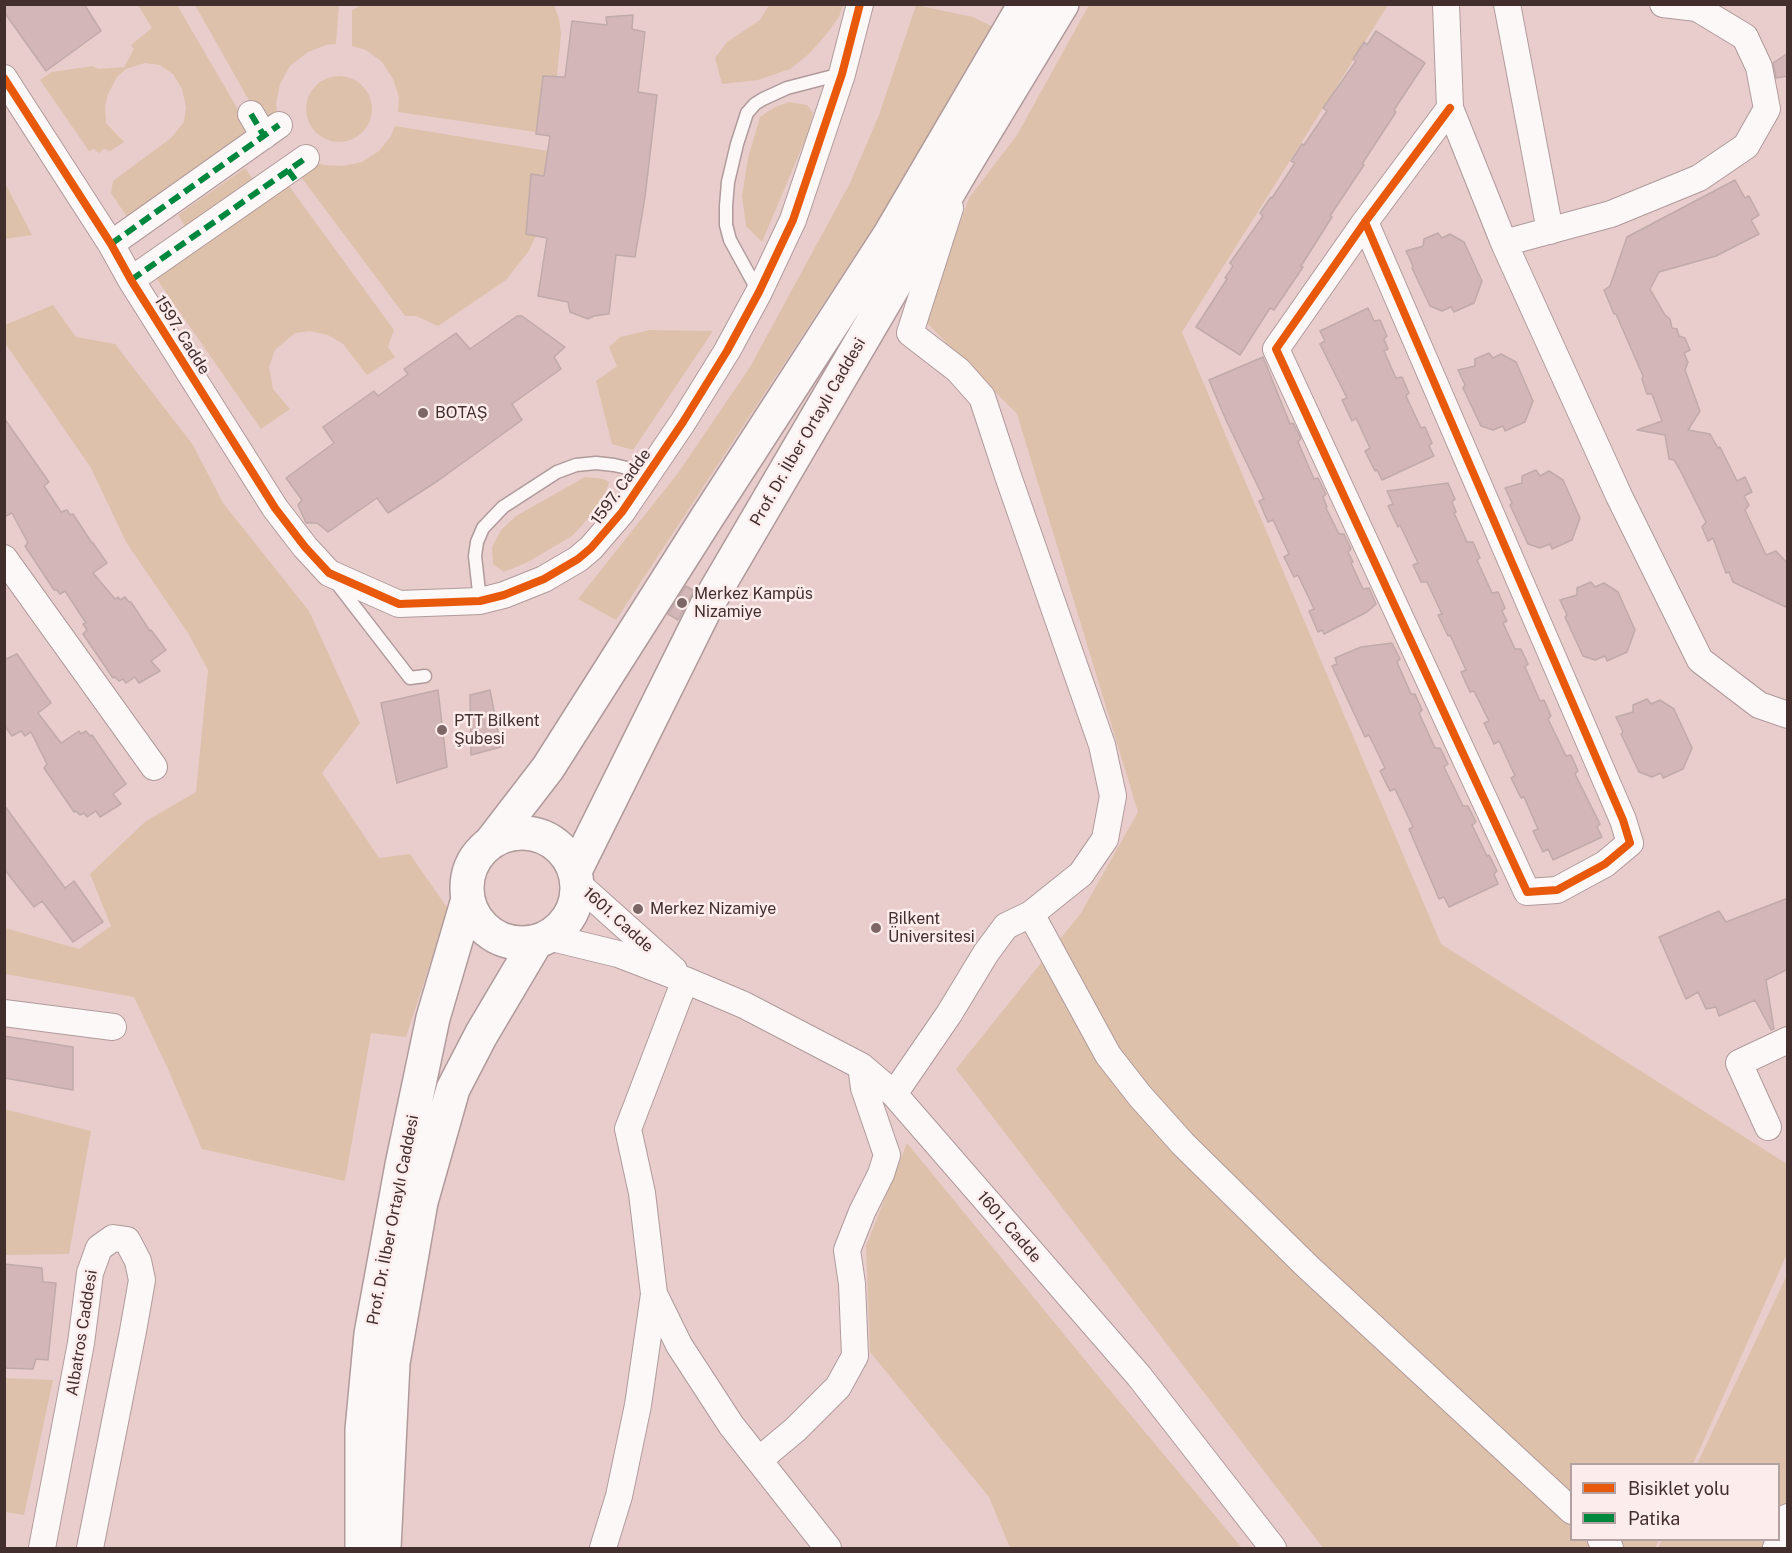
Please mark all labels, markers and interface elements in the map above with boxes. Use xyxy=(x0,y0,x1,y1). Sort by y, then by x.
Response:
street label: 1597. Cadde xyxy=(150,292,214,378)
street label: Prof. Dr. İlber Ortaylı Caddesi xyxy=(746,335,870,529)
place label: BOTAŞ xyxy=(435,403,488,423)
marker: BOTAŞ xyxy=(416,406,430,420)
street label: 1597. Cadde xyxy=(587,445,655,529)
place label: Merkez Kampüs Nizamiye xyxy=(694,584,813,622)
marker: Merkez Kampüs Nizamiye xyxy=(675,596,689,610)
place label: PTT Bilkent Şubesi xyxy=(454,711,540,749)
marker: PTT Bilkent Şubesi xyxy=(435,723,449,737)
street label: 1601. Cadde xyxy=(579,883,657,957)
place label: Merkez Nizamiye xyxy=(650,899,776,919)
marker: Merkez Nizamiye xyxy=(631,902,645,916)
place label: Bilkent Üniversitesi xyxy=(888,909,975,947)
marker: Bilkent Üniversitesi xyxy=(869,921,883,935)
street label: Prof. Dr. İlber Ortaylı Caddesi xyxy=(363,1113,423,1327)
street label: 1601. Cadde xyxy=(973,1187,1045,1267)
street label: Albatros Caddesi xyxy=(63,1269,101,1397)
legend xyxy=(1570,1463,1780,1541)
text: Bisiklet yolu xyxy=(1628,1478,1730,1499)
text: Patika xyxy=(1628,1508,1680,1529)

